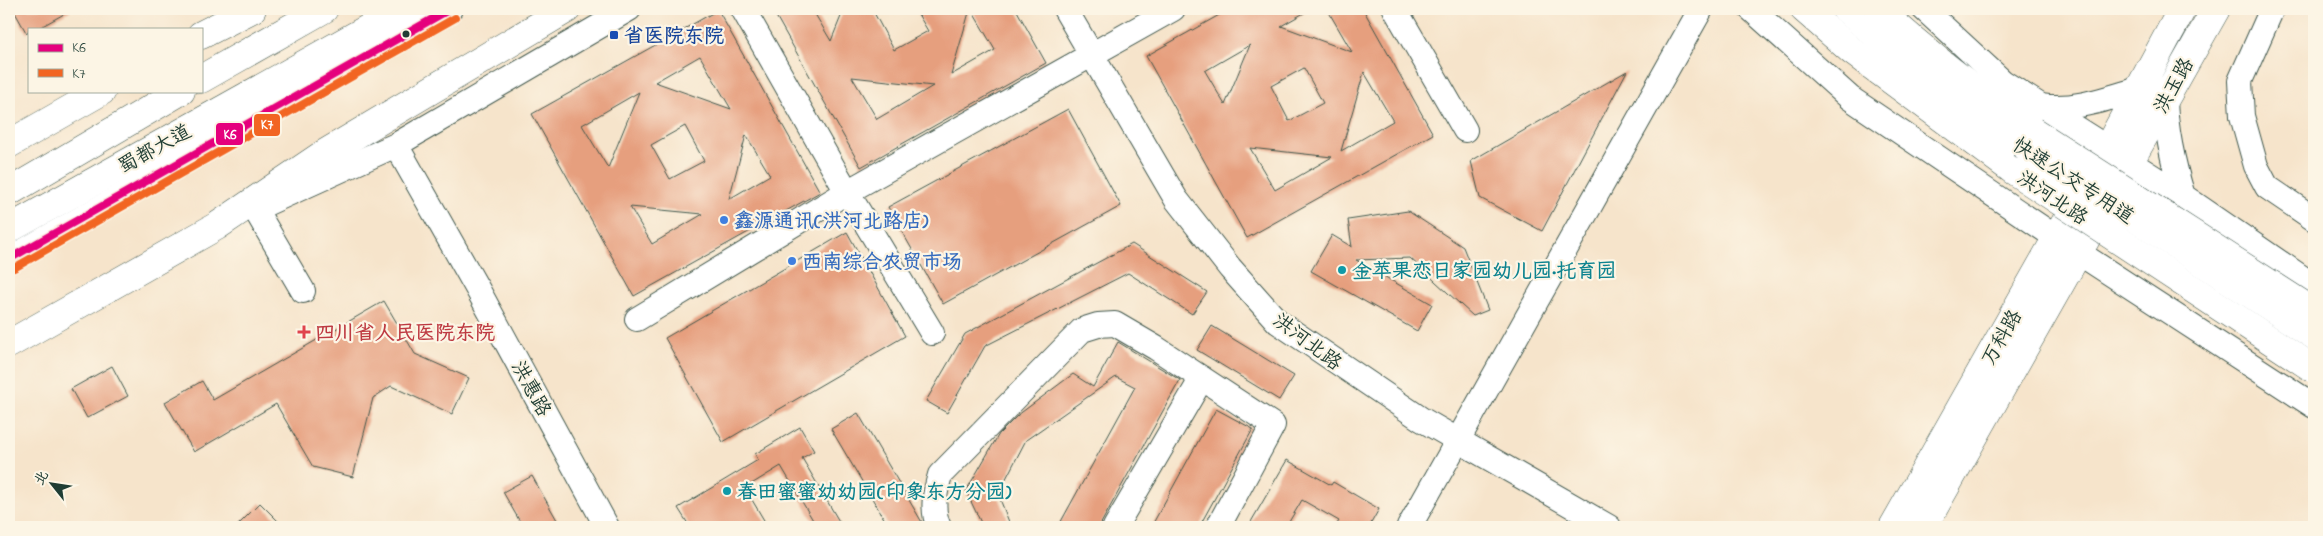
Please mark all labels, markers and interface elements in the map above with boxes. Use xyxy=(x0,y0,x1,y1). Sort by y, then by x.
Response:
place label: 省医院东院 xyxy=(624,23,724,52)
legend xyxy=(28,28,202,92)
unlabelled marker xyxy=(401,29,411,39)
marker: 省医院东院 xyxy=(608,29,620,41)
text: K6 xyxy=(72,37,86,59)
street label: 洪玉路 xyxy=(2148,52,2203,119)
text: K7 xyxy=(72,63,85,85)
line badge: K7 xyxy=(253,113,281,137)
text: K7 xyxy=(261,115,274,136)
street label: 蜀都大道 xyxy=(113,118,197,182)
line badge: K6 xyxy=(215,122,244,146)
text: K6 xyxy=(224,125,237,146)
street label: 快速公交专用道 xyxy=(2006,132,2139,232)
street label: 洪河北路 xyxy=(2010,165,2094,234)
place label: 鑫源通讯(洪河北路店) xyxy=(734,208,928,237)
marker: 鑫源通讯(洪河北路店) xyxy=(718,214,730,226)
place label: 西南综合农贸市场 xyxy=(802,249,962,278)
marker: 西南综合农贸市场 xyxy=(786,255,798,267)
place label: 金苹果恋日家园幼儿园·托育园 xyxy=(1352,258,1616,287)
marker: 金苹果恋日家园幼儿园·托育园 xyxy=(1336,264,1348,276)
street label: 万科路 xyxy=(1976,304,2031,371)
street label: 洪河北路 xyxy=(1266,307,1348,379)
place label: 四川省人民医院东院 xyxy=(315,320,495,349)
marker: 四川省人民医院东院 xyxy=(297,325,311,339)
street label: 洪惠路 xyxy=(503,356,558,423)
north arrow xyxy=(28,458,78,508)
text: 北 xyxy=(29,467,55,490)
place label: 春田蜜蜜幼幼园(印象东方分园) xyxy=(737,479,1011,508)
marker: 春田蜜蜜幼幼园(印象东方分园) xyxy=(721,485,733,497)

